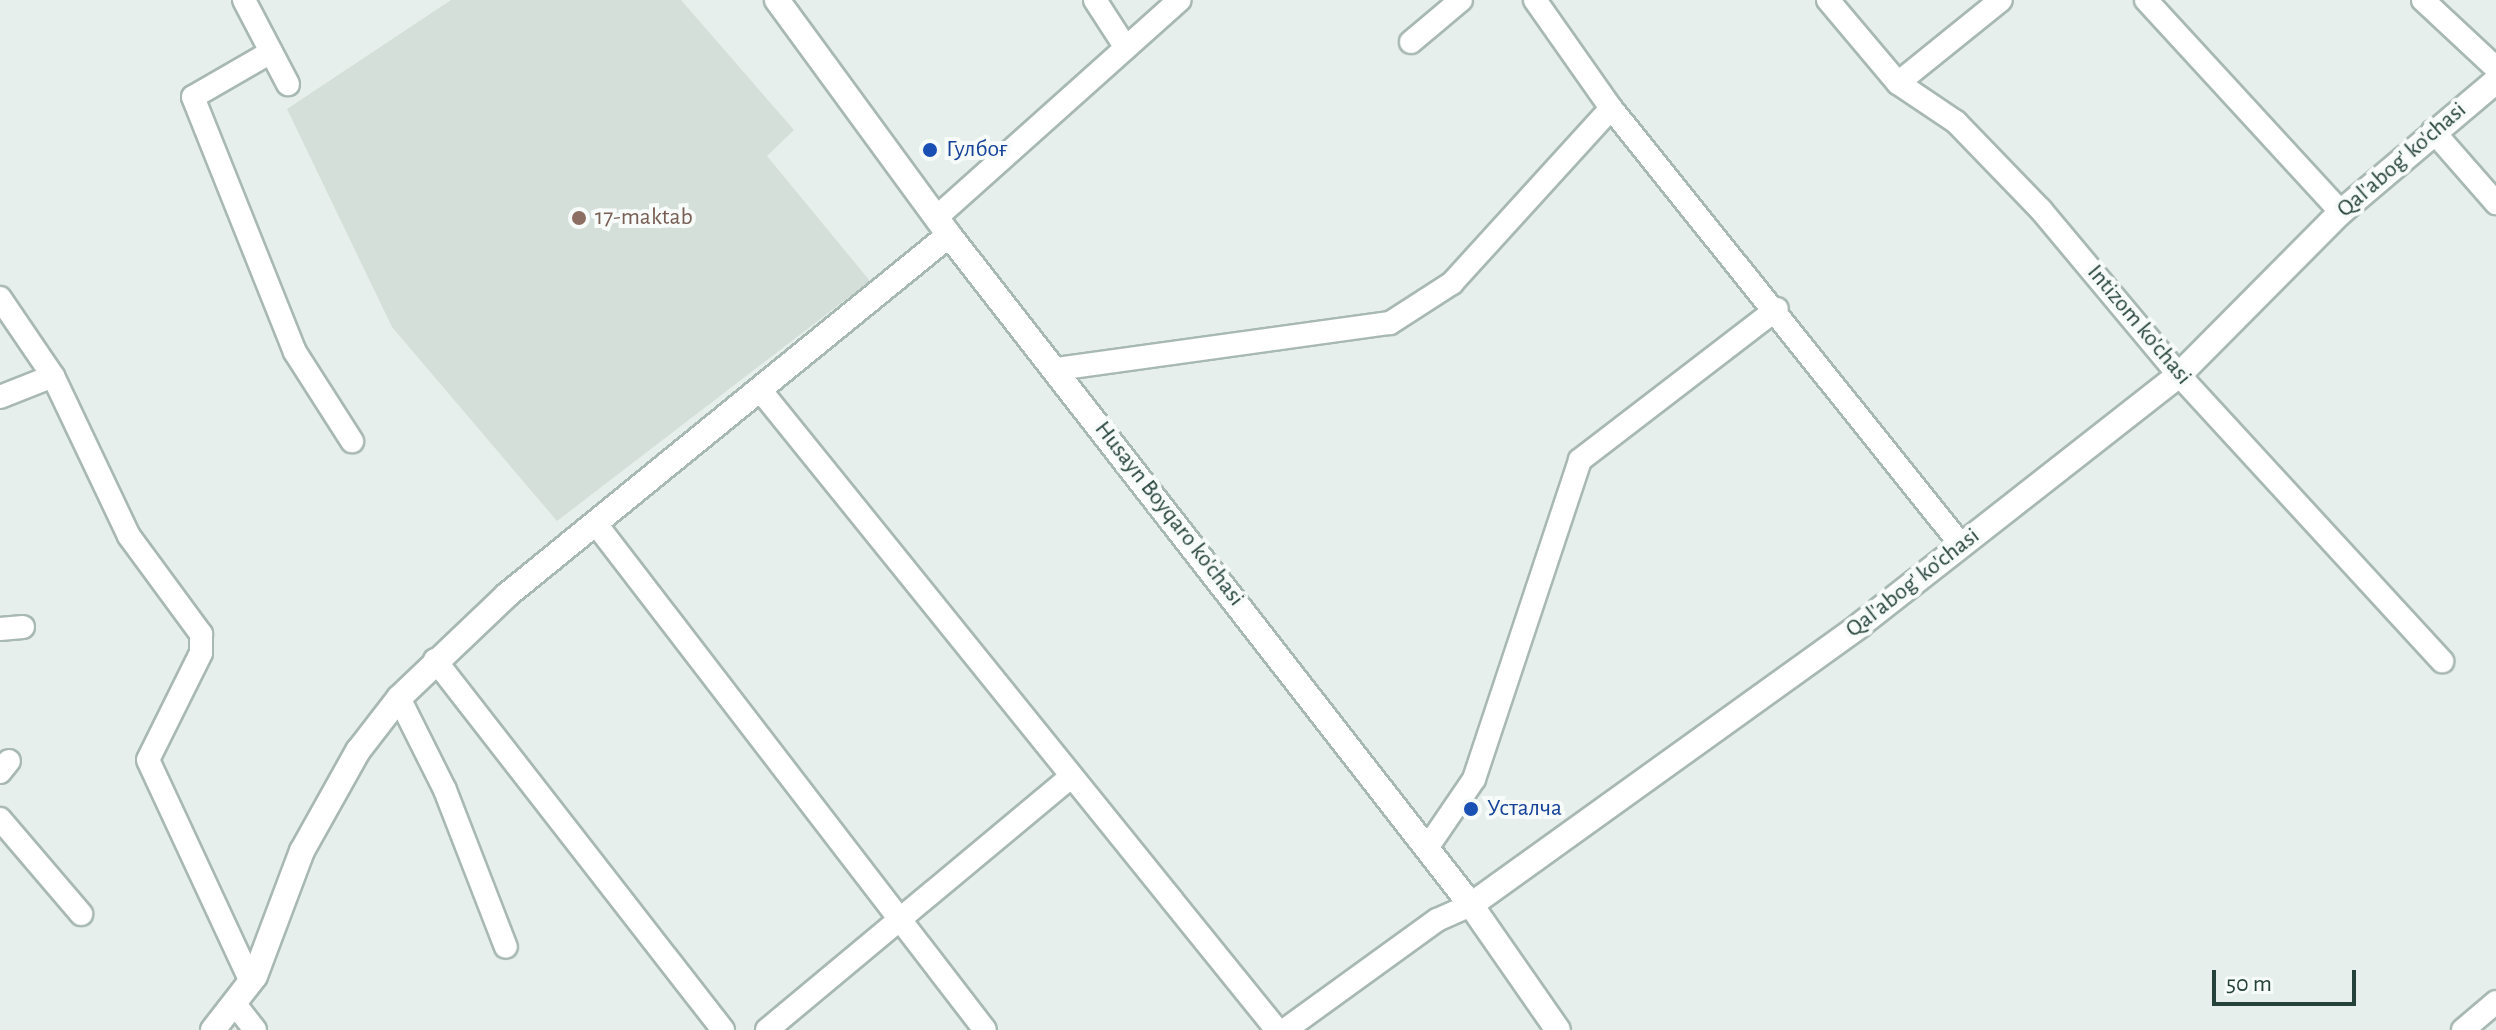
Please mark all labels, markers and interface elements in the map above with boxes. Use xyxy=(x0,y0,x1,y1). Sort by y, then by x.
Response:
street label: Qal'abog' ko'chasi xyxy=(2331,96,2473,224)
place label: Гулбоғ xyxy=(946,136,1007,164)
marker: Гулбоғ xyxy=(921,141,939,159)
place label: 17-maktab xyxy=(595,204,693,232)
marker: 17-maktab xyxy=(570,209,588,227)
street label: Intizom ko'chasi xyxy=(2080,259,2198,391)
street label: Husayn Boyqaro ko'chasi xyxy=(1088,416,1250,612)
street label: Qal'abog' ko'chasi xyxy=(1840,522,1986,644)
place label: Усталча xyxy=(1487,795,1562,823)
marker: Усталча xyxy=(1462,800,1480,818)
scale bar xyxy=(2216,954,2360,1004)
text: 50 m xyxy=(2226,972,2272,996)

